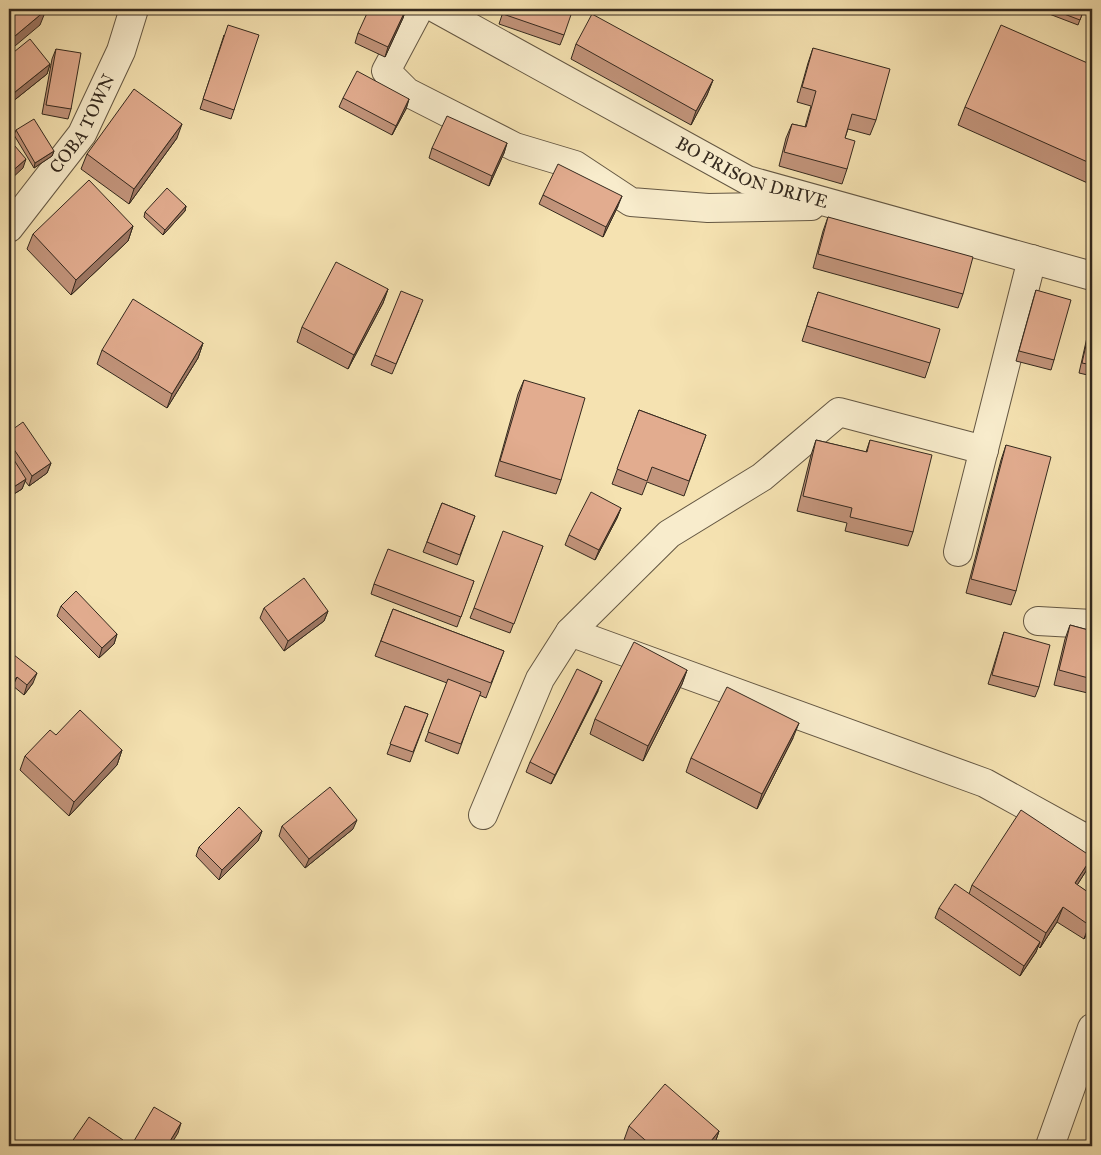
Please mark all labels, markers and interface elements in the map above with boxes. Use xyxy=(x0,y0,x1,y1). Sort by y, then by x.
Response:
street label: COBA TOWN xyxy=(45,71,120,178)
street label: BO PRISON DRIVE xyxy=(672,132,830,213)

